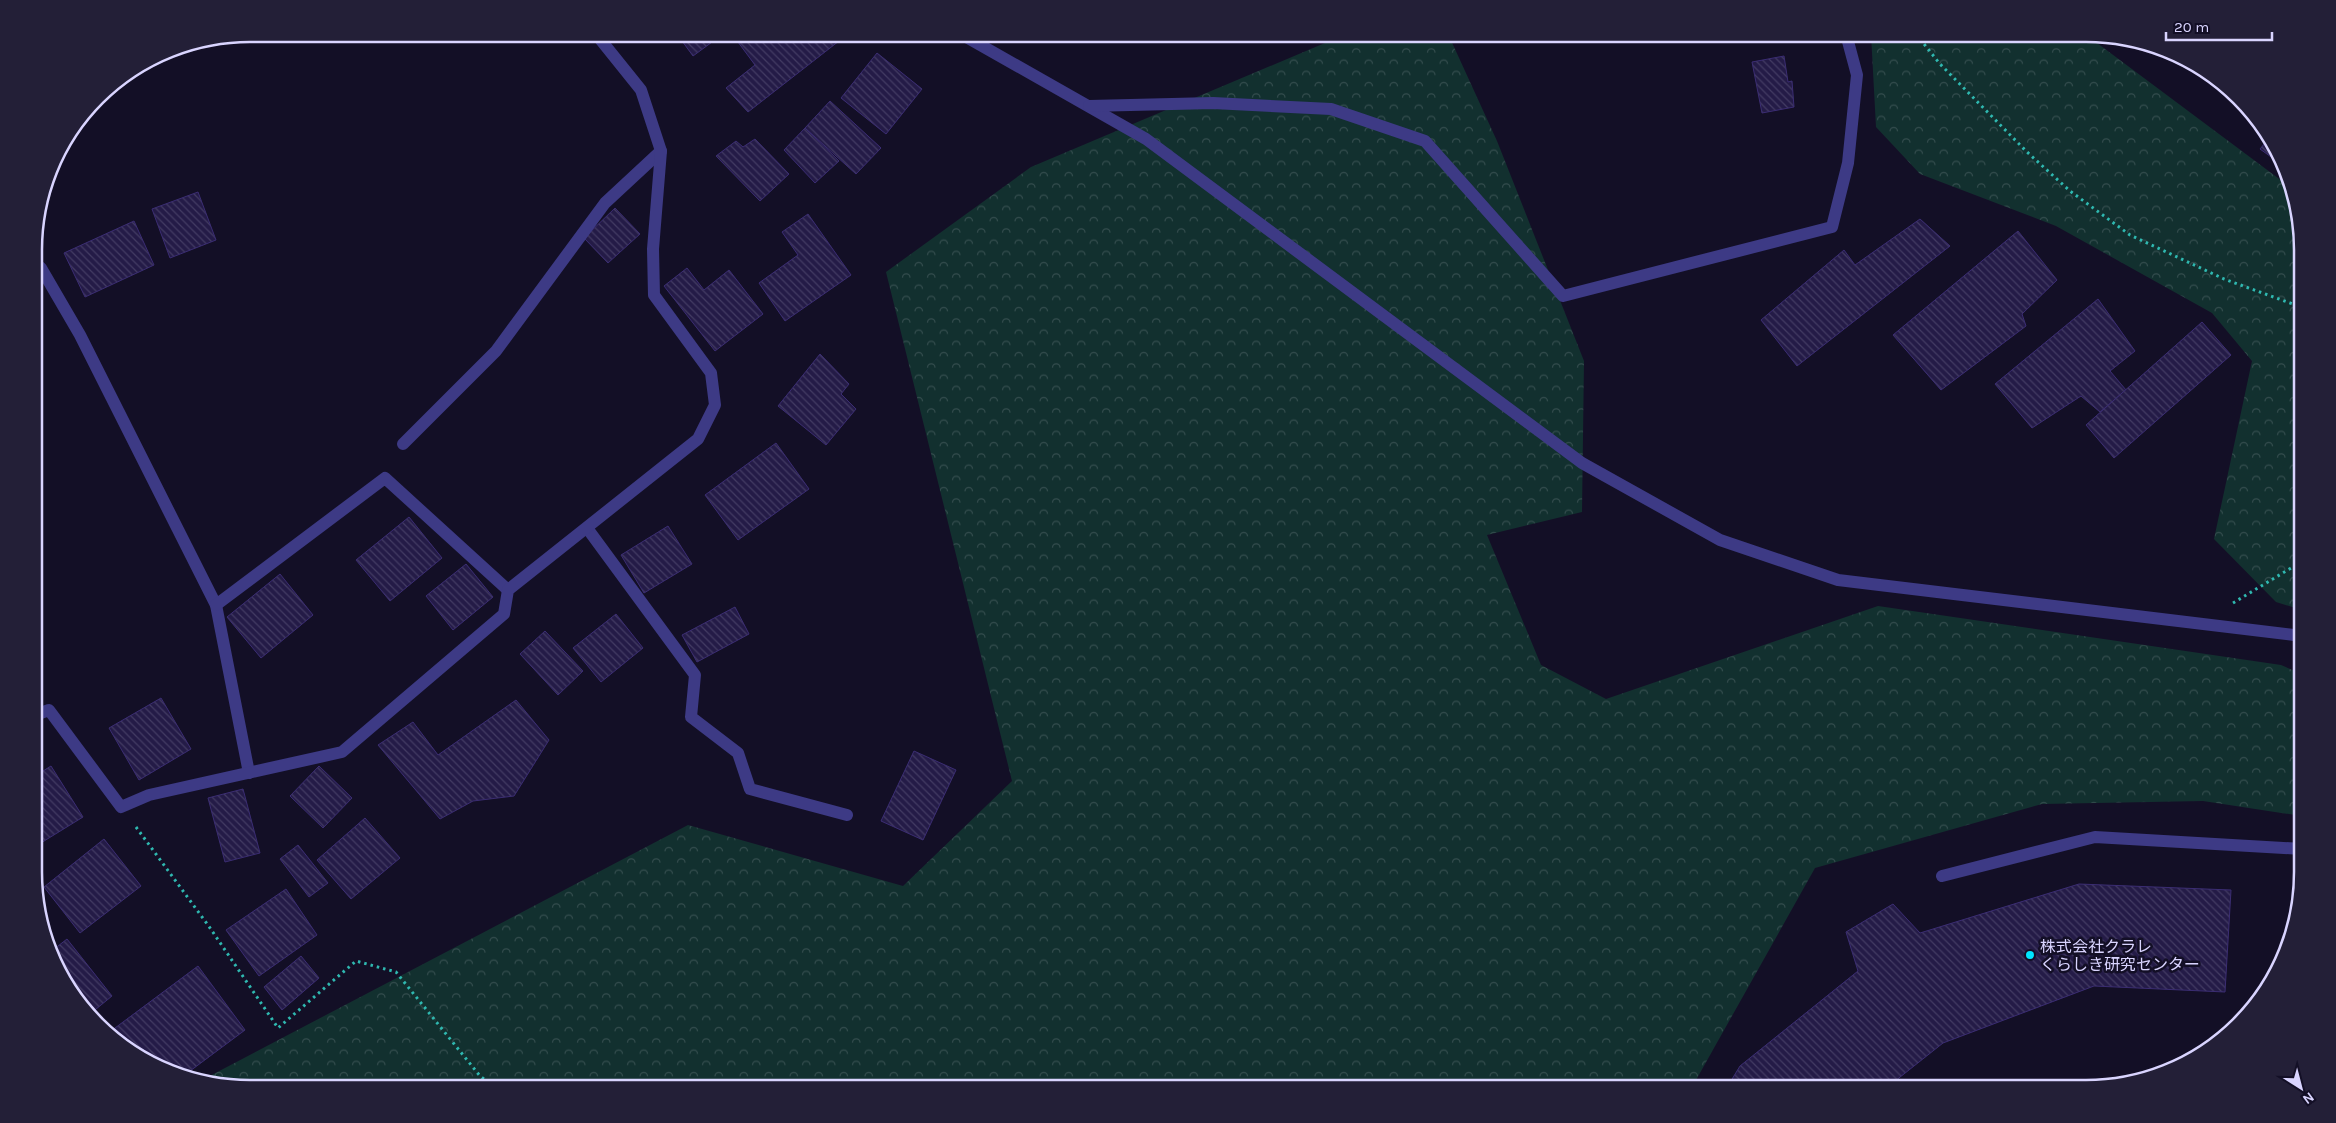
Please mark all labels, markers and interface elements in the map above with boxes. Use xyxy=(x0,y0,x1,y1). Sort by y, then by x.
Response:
scale bar xyxy=(2166,10,2272,42)
text: 20 m xyxy=(2174,18,2209,36)
place label: 株式会社クラレ くらしき研究センター xyxy=(2040,937,2200,974)
marker: 株式会社クラレ くらしき研究センター xyxy=(2024,949,2036,961)
north arrow xyxy=(2276,1063,2326,1113)
text: N xyxy=(2299,1088,2317,1108)

